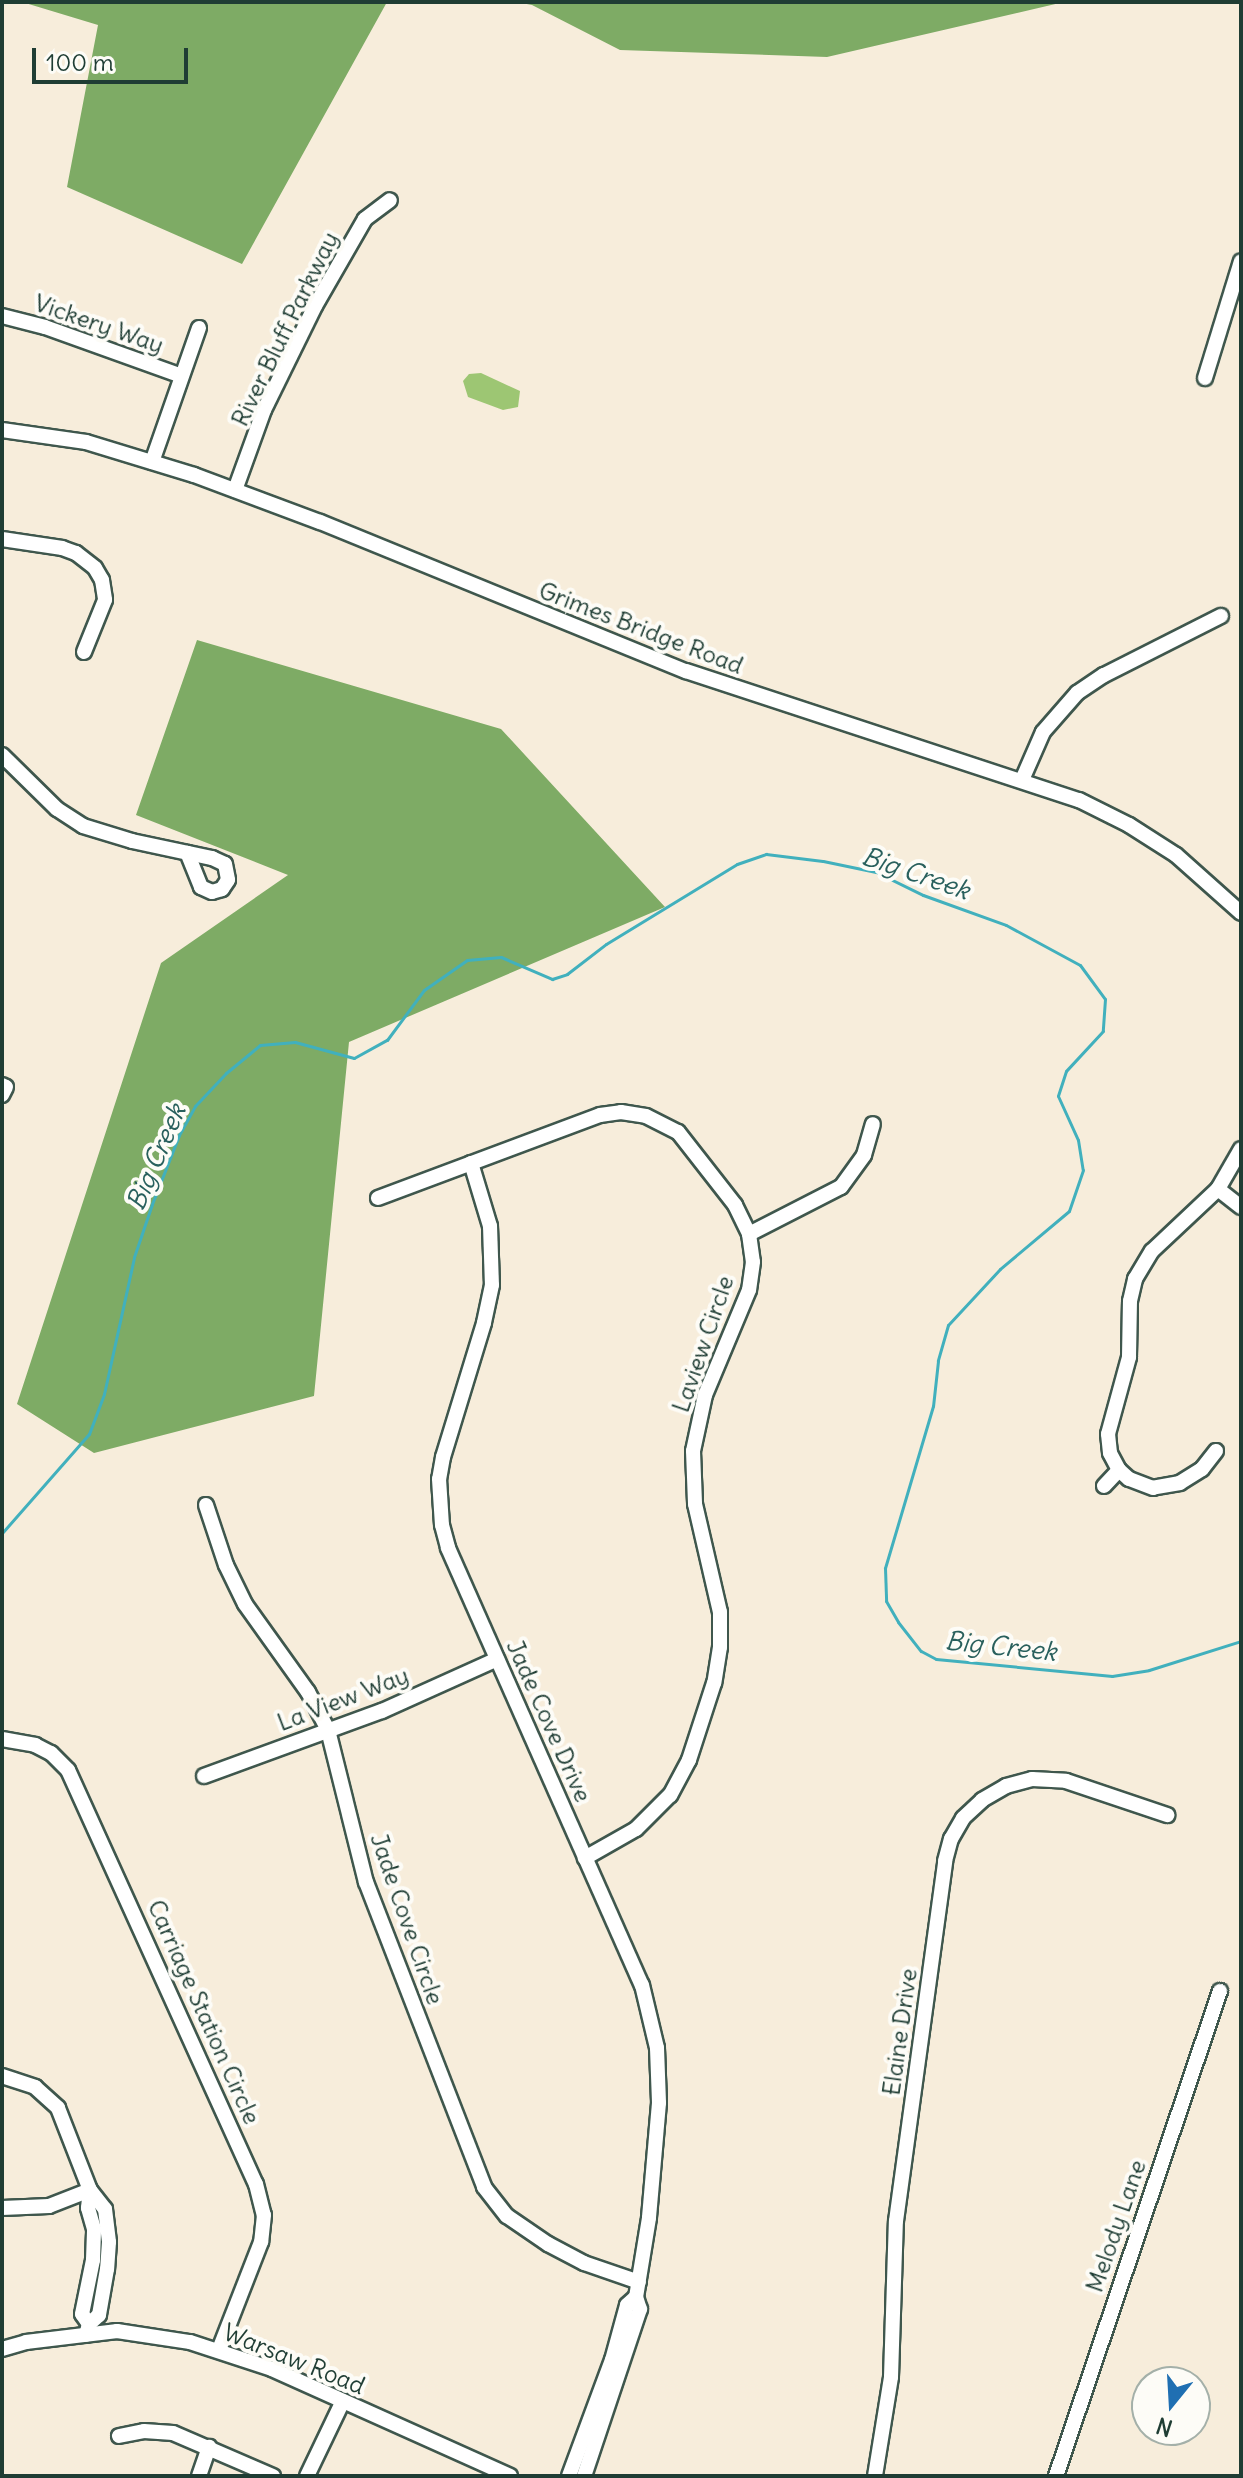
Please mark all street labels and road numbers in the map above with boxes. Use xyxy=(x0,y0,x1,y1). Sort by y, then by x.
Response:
street label: River Bluff Parkway xyxy=(225,227,345,431)
street label: Vickery Way xyxy=(31,288,167,360)
street label: Grimes Bridge Road xyxy=(535,576,747,680)
street label: Laview Circle xyxy=(666,1272,740,1416)
street label: Jade Cove Drive xyxy=(500,1635,598,1807)
street label: La View Way xyxy=(273,1661,413,1737)
street label: Jade Cove Circle xyxy=(364,1830,450,2008)
street label: Carriage Station Circle xyxy=(142,1895,266,2129)
street label: Elaine Drive xyxy=(877,1967,923,2097)
street label: Melody Lane xyxy=(1080,2156,1152,2296)
street label: Warsaw Road xyxy=(219,2318,369,2400)

